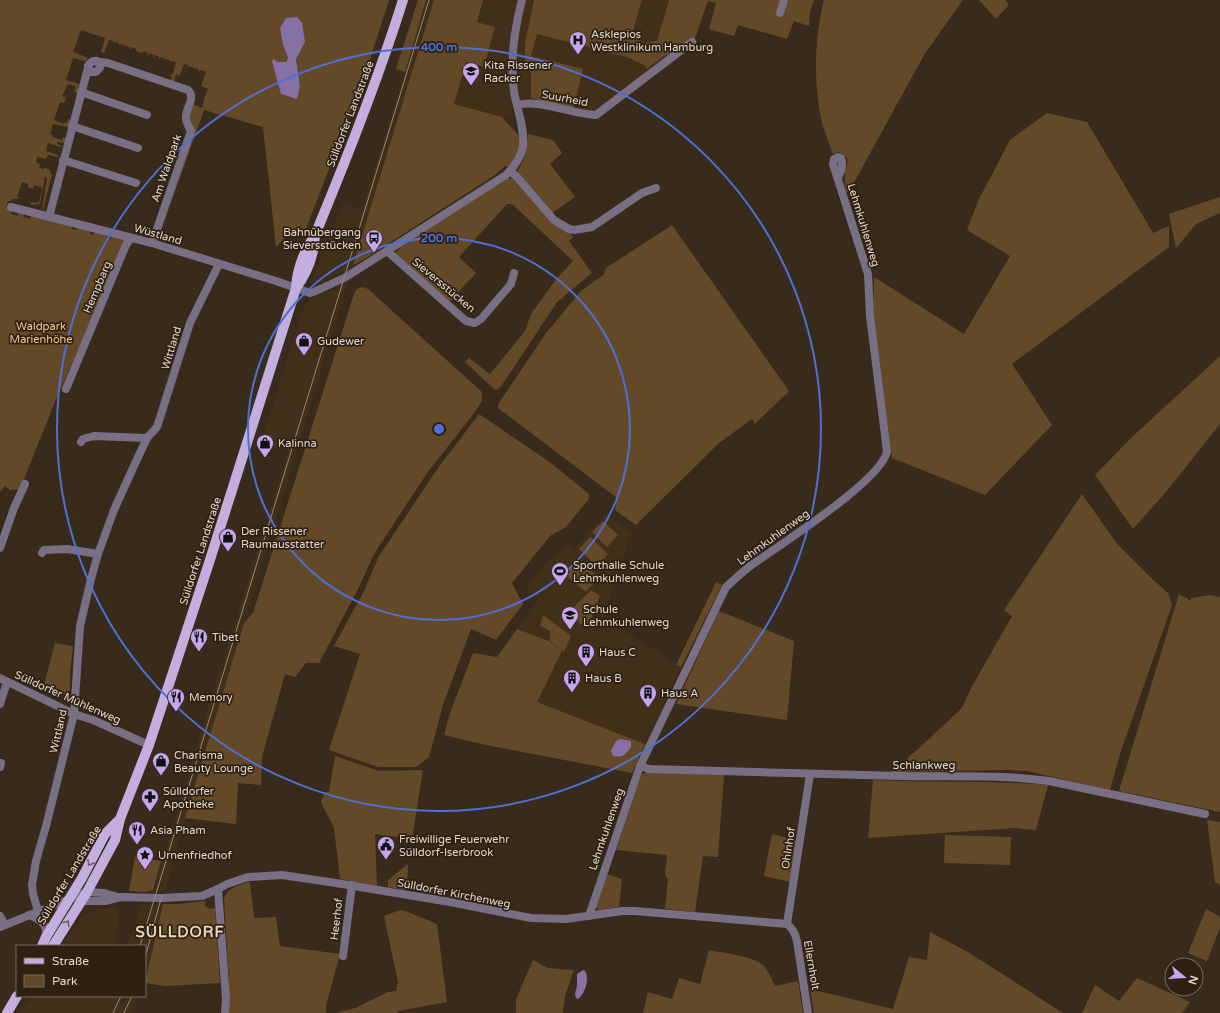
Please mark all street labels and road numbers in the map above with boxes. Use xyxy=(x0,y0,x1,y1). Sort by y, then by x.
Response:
street label: Sülldorfer Landstraße xyxy=(324,59,377,169)
street label: Suurheid xyxy=(541,88,589,109)
street label: Am Waldpark xyxy=(149,132,184,204)
street label: Lehmkuhlenweg xyxy=(845,182,882,268)
street label: Wüstland xyxy=(132,221,183,248)
street label: Sieversstücken xyxy=(410,255,478,315)
street label: Hempbarg xyxy=(81,259,114,315)
street label: Wittland xyxy=(159,325,184,371)
street label: Sülldorfer Landstraße xyxy=(177,496,224,607)
street label: Lehmkuhlenweg xyxy=(735,507,812,568)
street label: Sülldorfer Mühlenweg xyxy=(13,668,123,727)
street label: Wittland xyxy=(47,708,70,754)
street label: Schlankweg xyxy=(893,759,955,772)
street label: Lehmkuhlenweg xyxy=(586,786,627,872)
street label: Sülldorfer Landstraße xyxy=(35,824,104,927)
street label: Ohlnhof xyxy=(779,825,798,870)
street label: Sülldorfer Kirchenweg xyxy=(396,876,512,911)
street label: Heerhof xyxy=(327,896,346,941)
street label: Ellernholt xyxy=(801,939,822,991)

